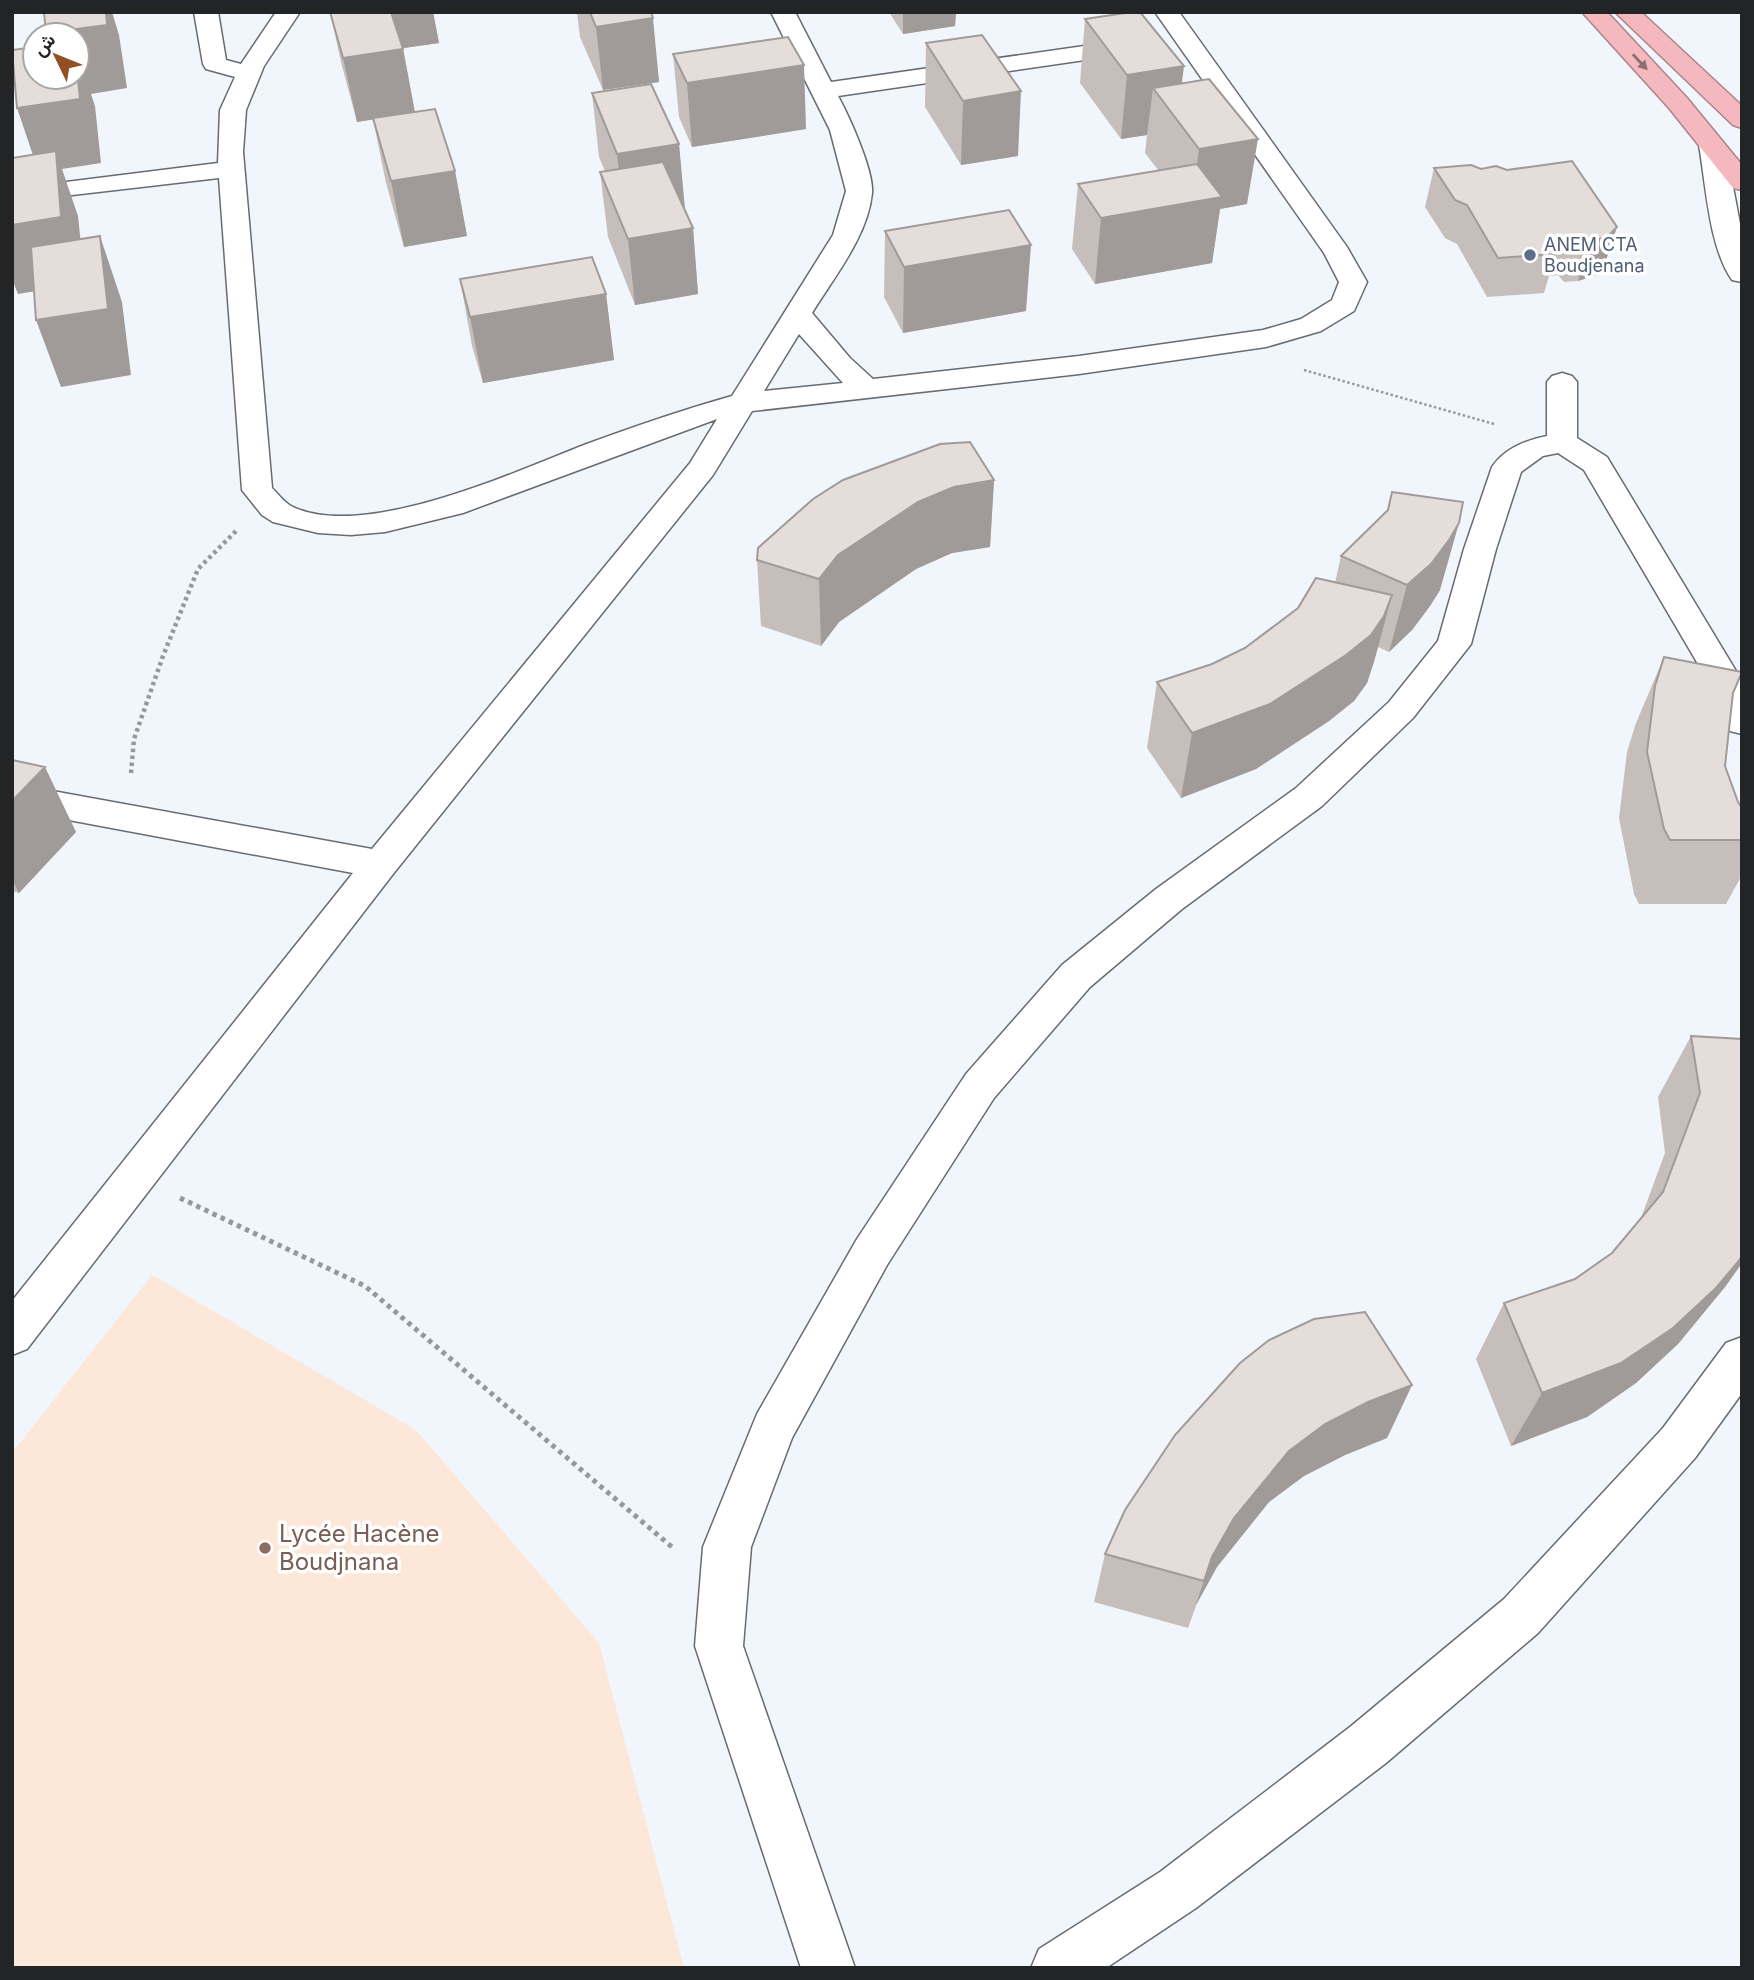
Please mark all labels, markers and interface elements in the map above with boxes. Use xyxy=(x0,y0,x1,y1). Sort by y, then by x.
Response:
north arrow xyxy=(21,21,91,91)
text: ش xyxy=(28,28,60,61)
one-way arrow xyxy=(1632,53,1648,70)
place label: ANEM CTA Boudjenana xyxy=(1544,234,1645,276)
marker: ANEM CTA Boudjenana xyxy=(1522,247,1538,263)
place label: Lycée Hacène Boudjnana xyxy=(279,1519,440,1576)
marker: Lycée Hacène Boudjnana xyxy=(257,1540,273,1556)

